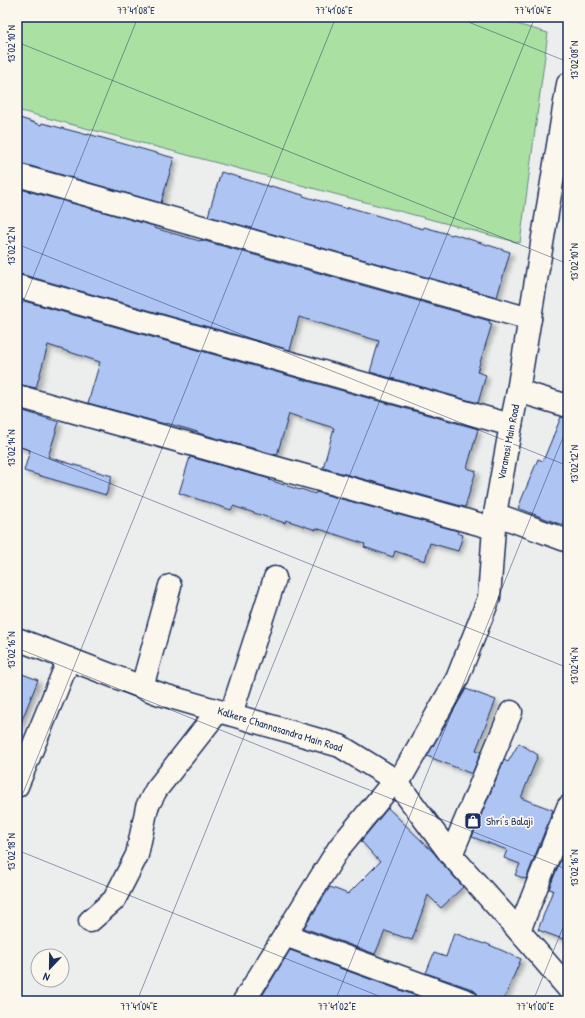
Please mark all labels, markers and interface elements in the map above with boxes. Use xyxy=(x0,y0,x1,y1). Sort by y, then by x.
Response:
text: 77°41'08"E xyxy=(117,4,155,17)
text: 77°41'06"E xyxy=(315,4,353,17)
text: 77°41'04"E xyxy=(515,4,552,17)
text: 13°02'10"N xyxy=(5,25,18,63)
text: 13°02'08"N xyxy=(568,41,581,79)
text: 13°02'12"N xyxy=(5,227,18,265)
text: 13°02'10"N xyxy=(568,243,581,281)
street label: Varanasi Main Road xyxy=(494,402,522,481)
text: 13°02'14"N xyxy=(5,430,18,466)
text: 13°02'12"N xyxy=(568,445,581,483)
text: 13°02'16"N xyxy=(5,631,18,669)
text: 13°02'14"N xyxy=(568,648,581,684)
street label: Kalkere Channasandra Main Road xyxy=(216,703,345,755)
shop icon: Shri's Balaji xyxy=(463,811,483,831)
place label: Shri's Balaji xyxy=(486,814,533,828)
text: 13°02'18"N xyxy=(5,833,18,871)
text: 13°02'16"N xyxy=(568,849,581,887)
north arrow xyxy=(30,948,70,988)
text: N xyxy=(41,970,52,985)
text: 77°41'04"E xyxy=(121,1000,158,1013)
text: 77°41'02"E xyxy=(318,1000,357,1013)
text: 77°41'00"E xyxy=(516,1000,554,1013)

